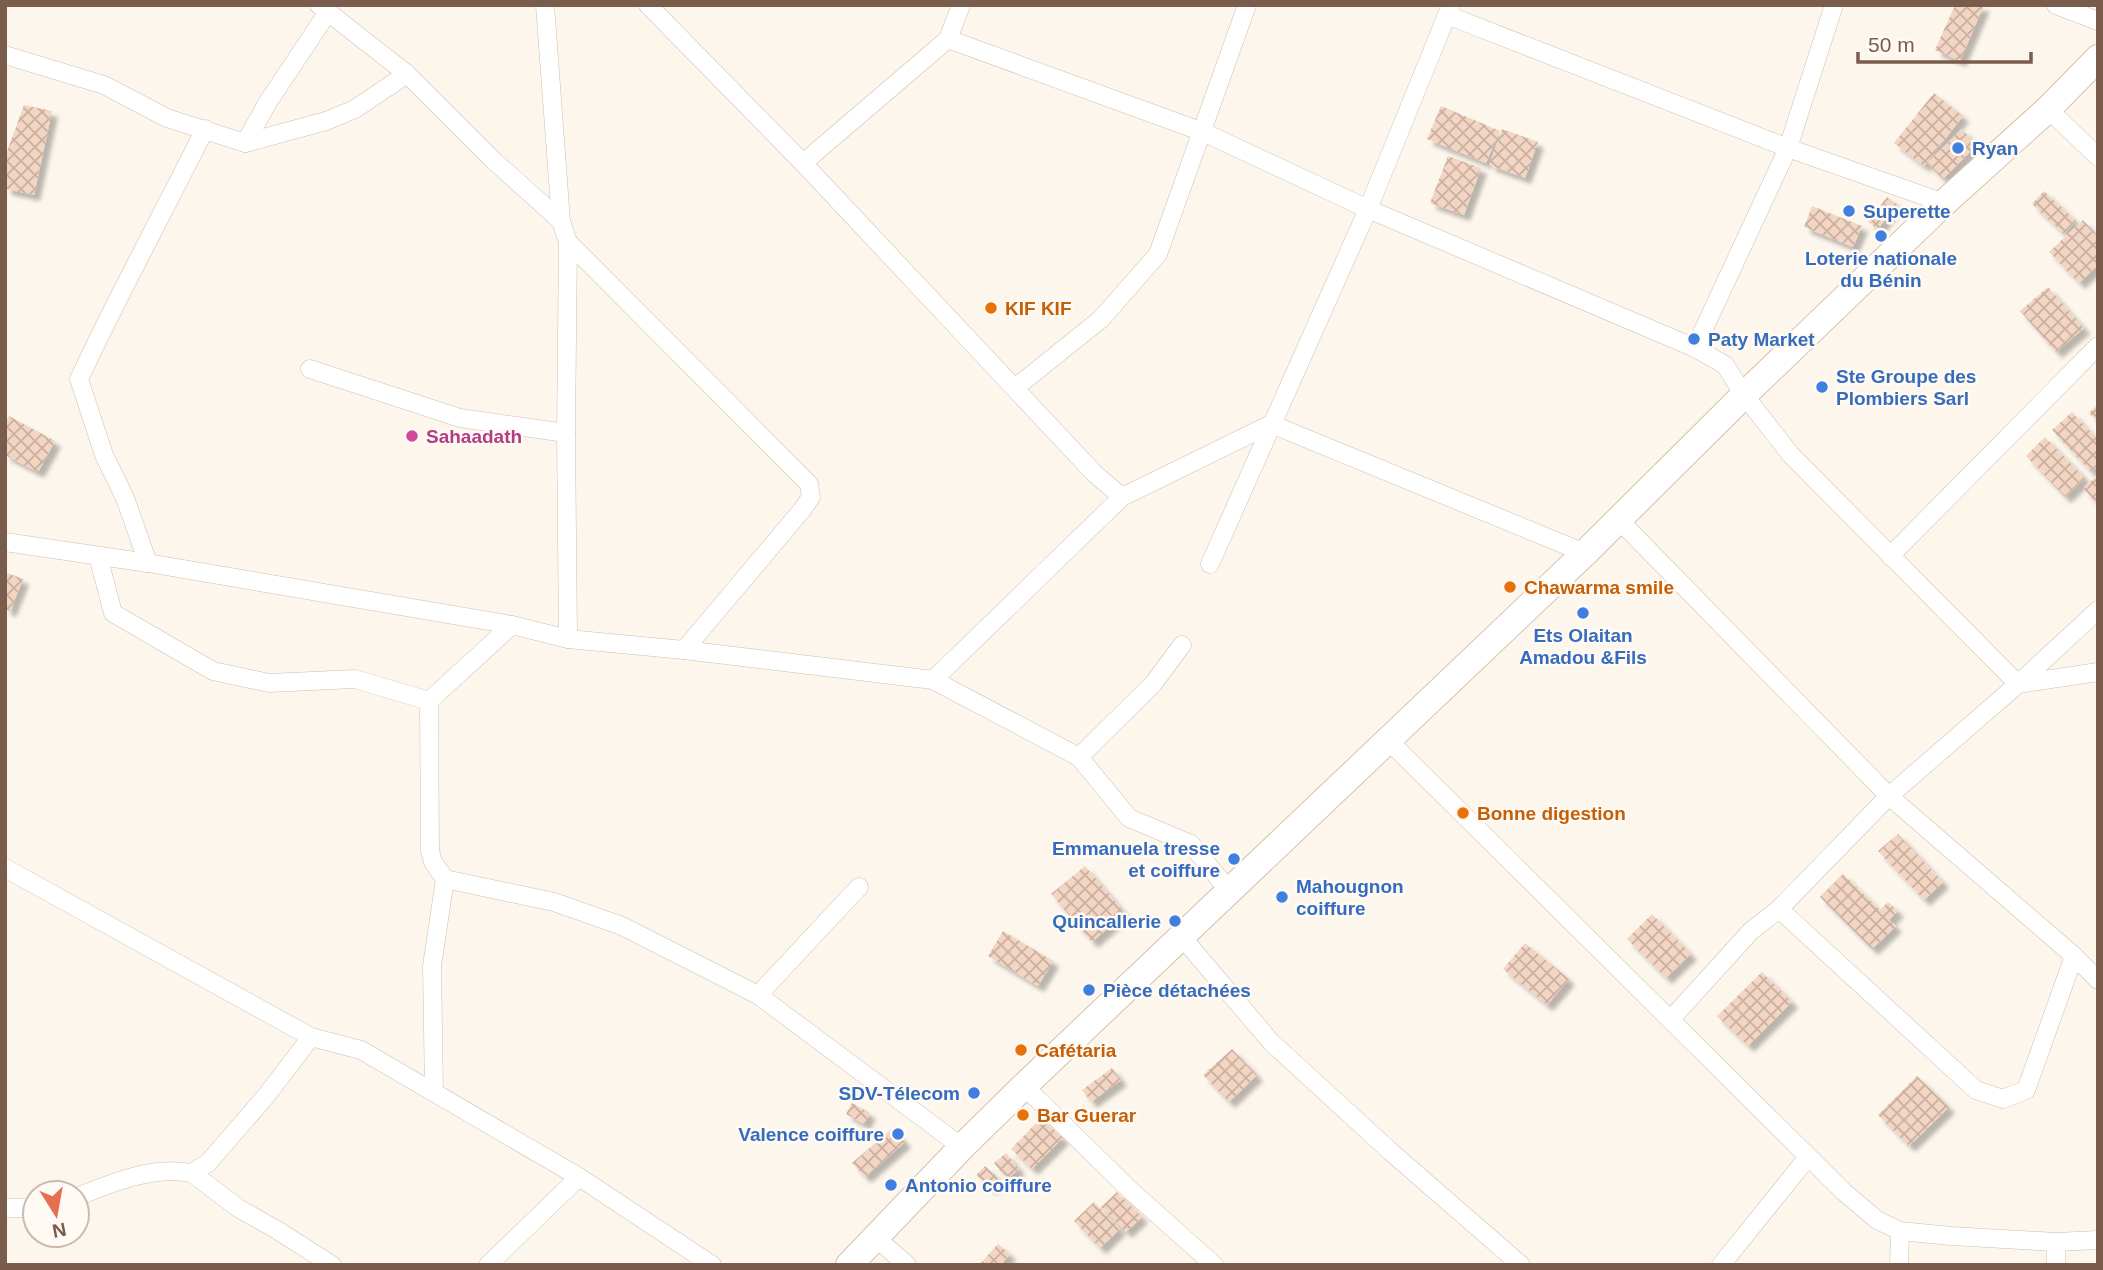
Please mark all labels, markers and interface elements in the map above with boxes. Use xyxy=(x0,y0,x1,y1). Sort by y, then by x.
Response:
scale bar xyxy=(1858,21,2031,65)
text: 50 m xyxy=(1868,33,1915,56)
place label: Ryan xyxy=(1972,138,2018,159)
marker: Ryan xyxy=(1950,140,1966,156)
place label: Superette xyxy=(1863,201,1951,222)
marker: Superette xyxy=(1841,203,1857,219)
marker: Loterie nationale du Bénin xyxy=(1873,228,1889,244)
place label: Loterie nationale du Bénin xyxy=(1805,248,1957,291)
place label: KIF KIF xyxy=(1005,298,1072,319)
marker: KIF KIF xyxy=(983,300,999,316)
place label: Paty Market xyxy=(1708,329,1815,350)
marker: Paty Market xyxy=(1686,331,1702,347)
place label: Ste Groupe des Plombiers Sarl xyxy=(1836,366,1976,409)
marker: Ste Groupe des Plombiers Sarl xyxy=(1814,379,1830,395)
place label: Sahaadath xyxy=(426,426,522,447)
marker: Sahaadath xyxy=(404,428,420,444)
place label: Chawarma smile xyxy=(1524,577,1674,598)
marker: Chawarma smile xyxy=(1502,579,1518,595)
marker: Ets Olaitan Amadou &Fils xyxy=(1575,605,1591,621)
place label: Ets Olaitan Amadou &Fils xyxy=(1519,625,1647,668)
place label: Bonne digestion xyxy=(1477,803,1626,824)
marker: Bonne digestion xyxy=(1455,805,1471,821)
place label: Emmanuela tresse et coiffure xyxy=(1052,838,1220,881)
marker: Emmanuela tresse et coiffure xyxy=(1226,851,1242,867)
place label: Mahougnon coiffure xyxy=(1296,876,1404,919)
marker: Mahougnon coiffure xyxy=(1274,889,1290,905)
place label: Quincallerie xyxy=(1052,911,1161,932)
marker: Quincallerie xyxy=(1167,913,1183,929)
place label: Pièce détachées xyxy=(1103,980,1251,1001)
marker: Pièce détachées xyxy=(1081,982,1097,998)
place label: Cafétaria xyxy=(1035,1040,1117,1061)
marker: Cafétaria xyxy=(1013,1042,1029,1058)
place label: SDV-Télecom xyxy=(839,1083,960,1104)
marker: SDV-Télecom xyxy=(966,1085,982,1101)
place label: Bar Guerar xyxy=(1037,1105,1137,1126)
marker: Bar Guerar xyxy=(1015,1107,1031,1123)
place label: Valence coiffure xyxy=(738,1124,884,1145)
marker: Valence coiffure xyxy=(890,1126,906,1142)
place label: Antonio coiffure xyxy=(905,1175,1052,1196)
marker: Antonio coiffure xyxy=(883,1177,899,1193)
north arrow xyxy=(21,1179,91,1249)
text: N xyxy=(50,1219,68,1242)

